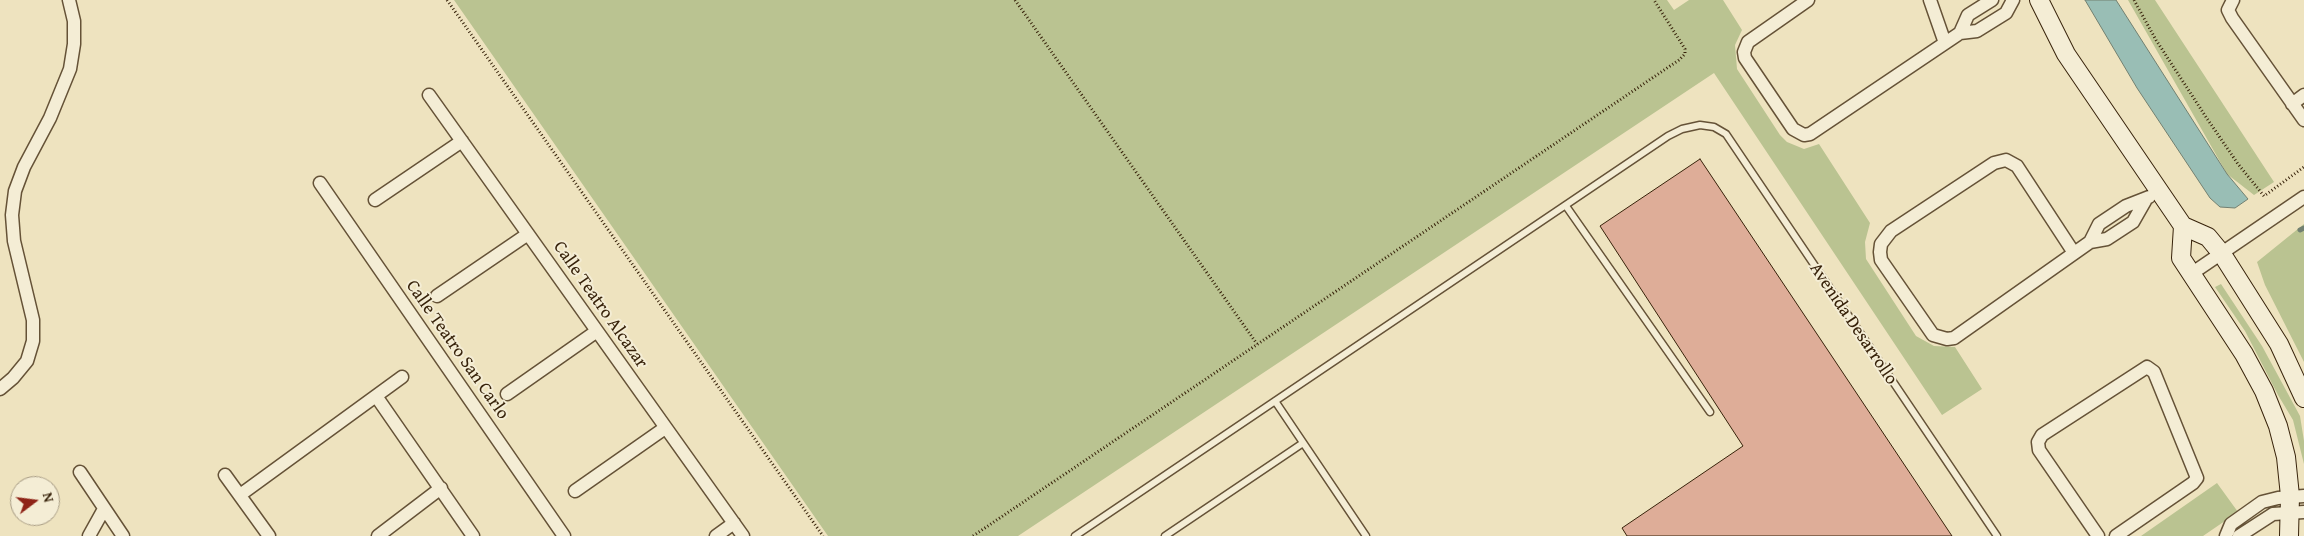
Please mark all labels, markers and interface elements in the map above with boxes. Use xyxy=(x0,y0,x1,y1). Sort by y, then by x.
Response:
street label: Calle Teatro Alcazar xyxy=(548,237,652,373)
street label: Avenida Desarrollo xyxy=(1804,259,1902,389)
street label: Calle Teatro San Carlo xyxy=(401,276,513,424)
north arrow xyxy=(10,476,60,526)
text: N xyxy=(38,490,59,504)

